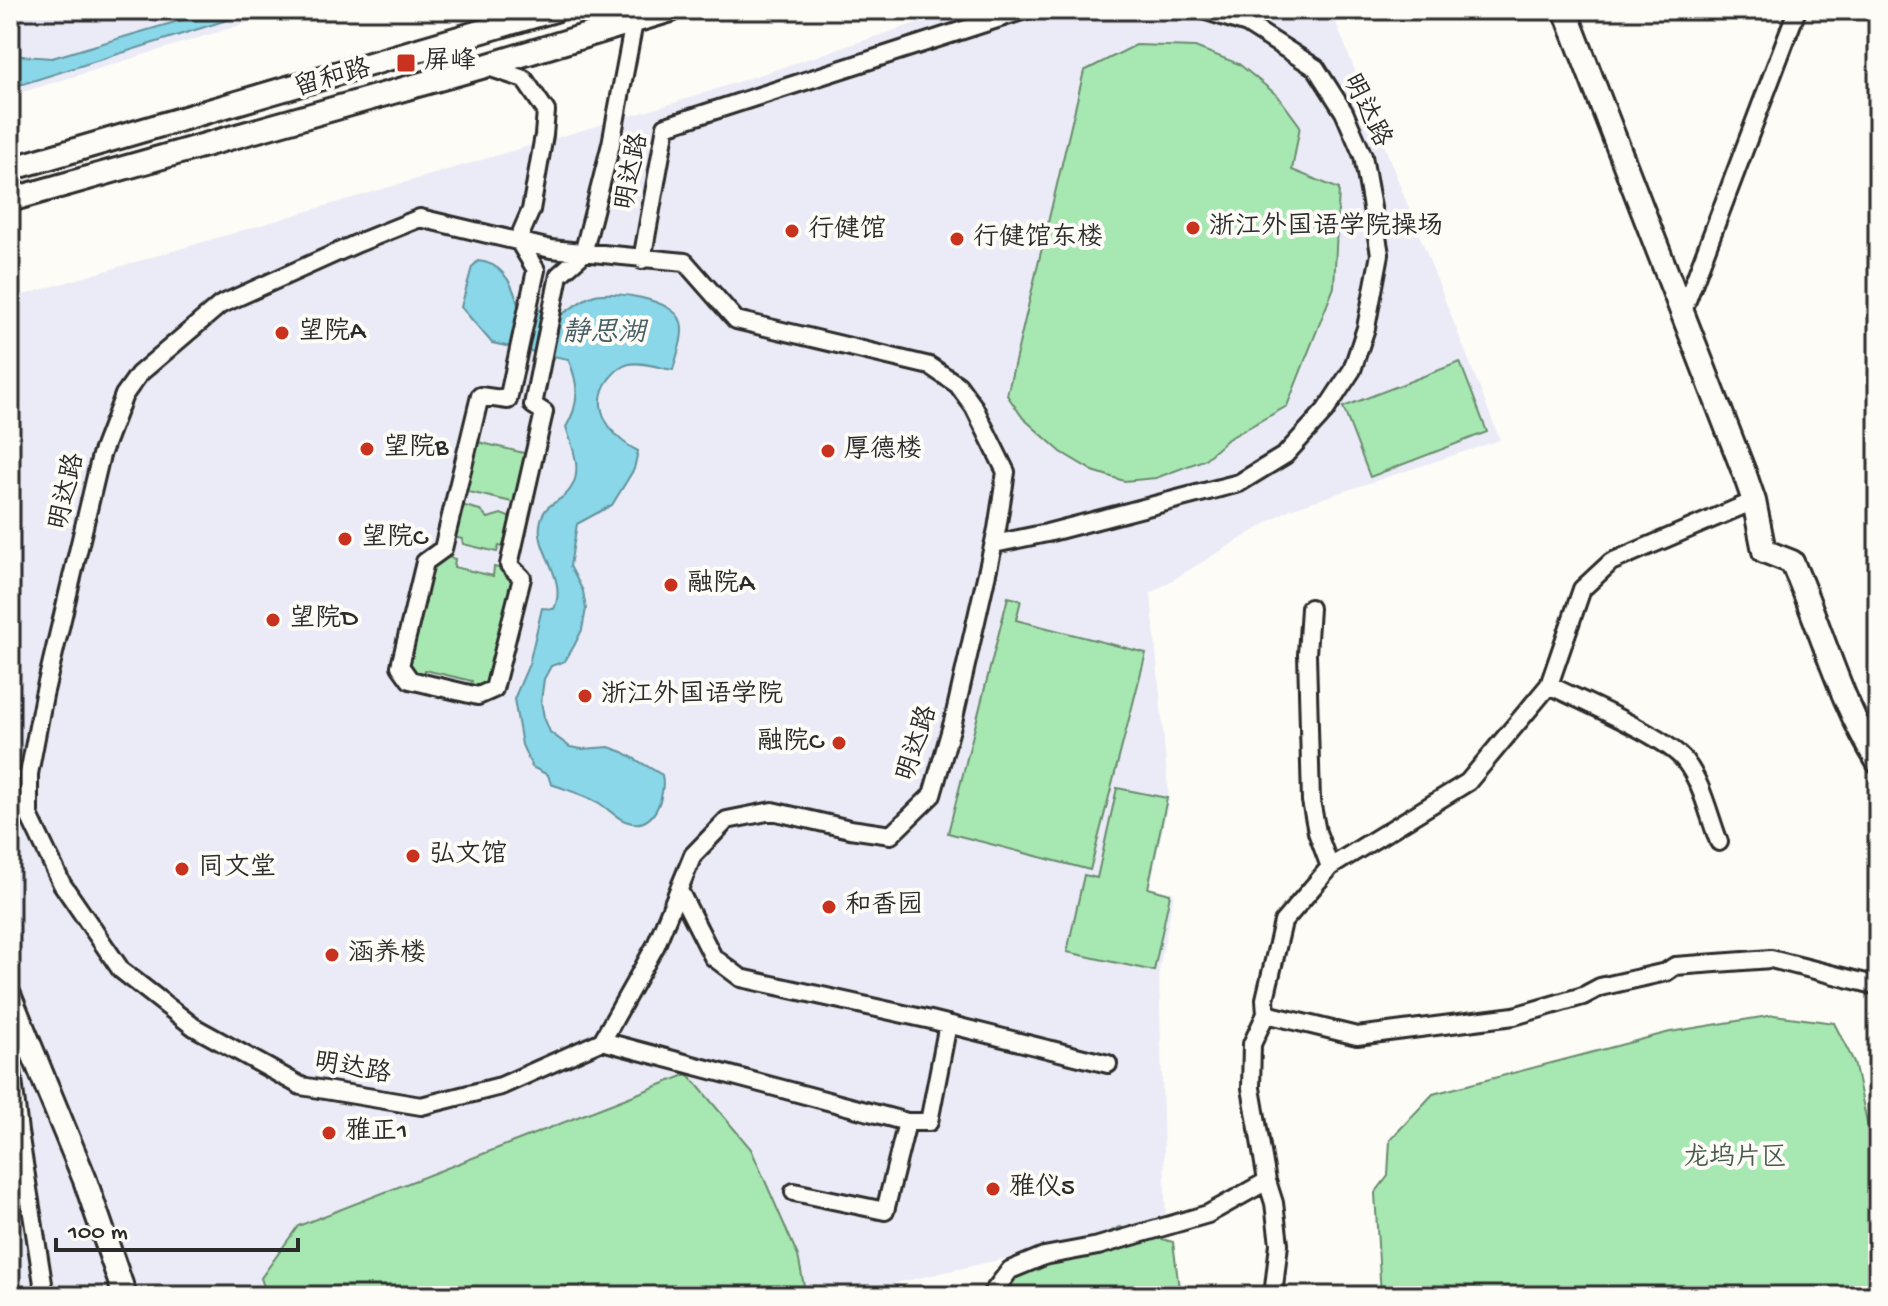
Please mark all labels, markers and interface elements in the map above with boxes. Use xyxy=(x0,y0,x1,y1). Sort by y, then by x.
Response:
place label: 屏峰 xyxy=(424,46,476,79)
street label: 留和路 xyxy=(291,52,375,106)
marker: 屏峰 xyxy=(395,52,417,74)
street label: 明达路 xyxy=(1334,68,1398,153)
street label: 明达路 xyxy=(609,130,657,213)
place label: 浙江外国语学院操场 xyxy=(1209,211,1443,244)
place label: 行健馆 xyxy=(808,215,886,247)
marker: 浙江外国语学院操场 xyxy=(1184,219,1202,237)
marker: 行健馆 xyxy=(783,222,801,240)
place label: 行健馆东楼 xyxy=(973,222,1103,255)
marker: 行健馆东楼 xyxy=(948,230,966,248)
water label: 静思湖 xyxy=(562,316,649,351)
place label: 望院A xyxy=(298,317,367,349)
marker: 望院A xyxy=(273,324,291,342)
place label: 望院B xyxy=(383,433,449,465)
place label: 厚德楼 xyxy=(844,434,922,467)
marker: 望院B xyxy=(358,440,376,458)
marker: 厚德楼 xyxy=(819,442,837,460)
street label: 明达路 xyxy=(43,450,93,533)
place label: 望院C xyxy=(361,523,429,555)
marker: 望院C xyxy=(336,530,354,548)
place label: 融院A xyxy=(687,568,756,601)
marker: 融院A xyxy=(662,576,680,594)
place label: 望院D xyxy=(289,604,358,636)
marker: 望院D xyxy=(264,611,282,629)
place label: 浙江外国语学院 xyxy=(601,679,783,712)
marker: 浙江外国语学院 xyxy=(576,687,594,705)
street label: 明达路 xyxy=(890,701,946,786)
place label: 融院C xyxy=(757,726,825,759)
marker: 融院C xyxy=(830,734,848,752)
place label: 弘文馆 xyxy=(429,840,507,872)
marker: 弘文馆 xyxy=(404,847,422,865)
place label: 同文堂 xyxy=(198,852,276,885)
marker: 同文堂 xyxy=(173,860,191,878)
place label: 和香园 xyxy=(845,890,923,923)
marker: 和香园 xyxy=(820,898,838,916)
place label: 涵养楼 xyxy=(348,938,426,971)
marker: 涵养楼 xyxy=(323,946,341,964)
street label: 明达路 xyxy=(311,1046,393,1092)
place label: 雅正1 xyxy=(345,1116,408,1149)
marker: 雅正1 xyxy=(320,1124,338,1142)
park label: 龙坞片区 xyxy=(1683,1142,1787,1175)
place label: 雅仪5 xyxy=(1009,1172,1075,1205)
marker: 雅仪5 xyxy=(984,1180,1002,1198)
scale bar xyxy=(56,1202,298,1252)
text: 100 m xyxy=(67,1219,128,1248)

